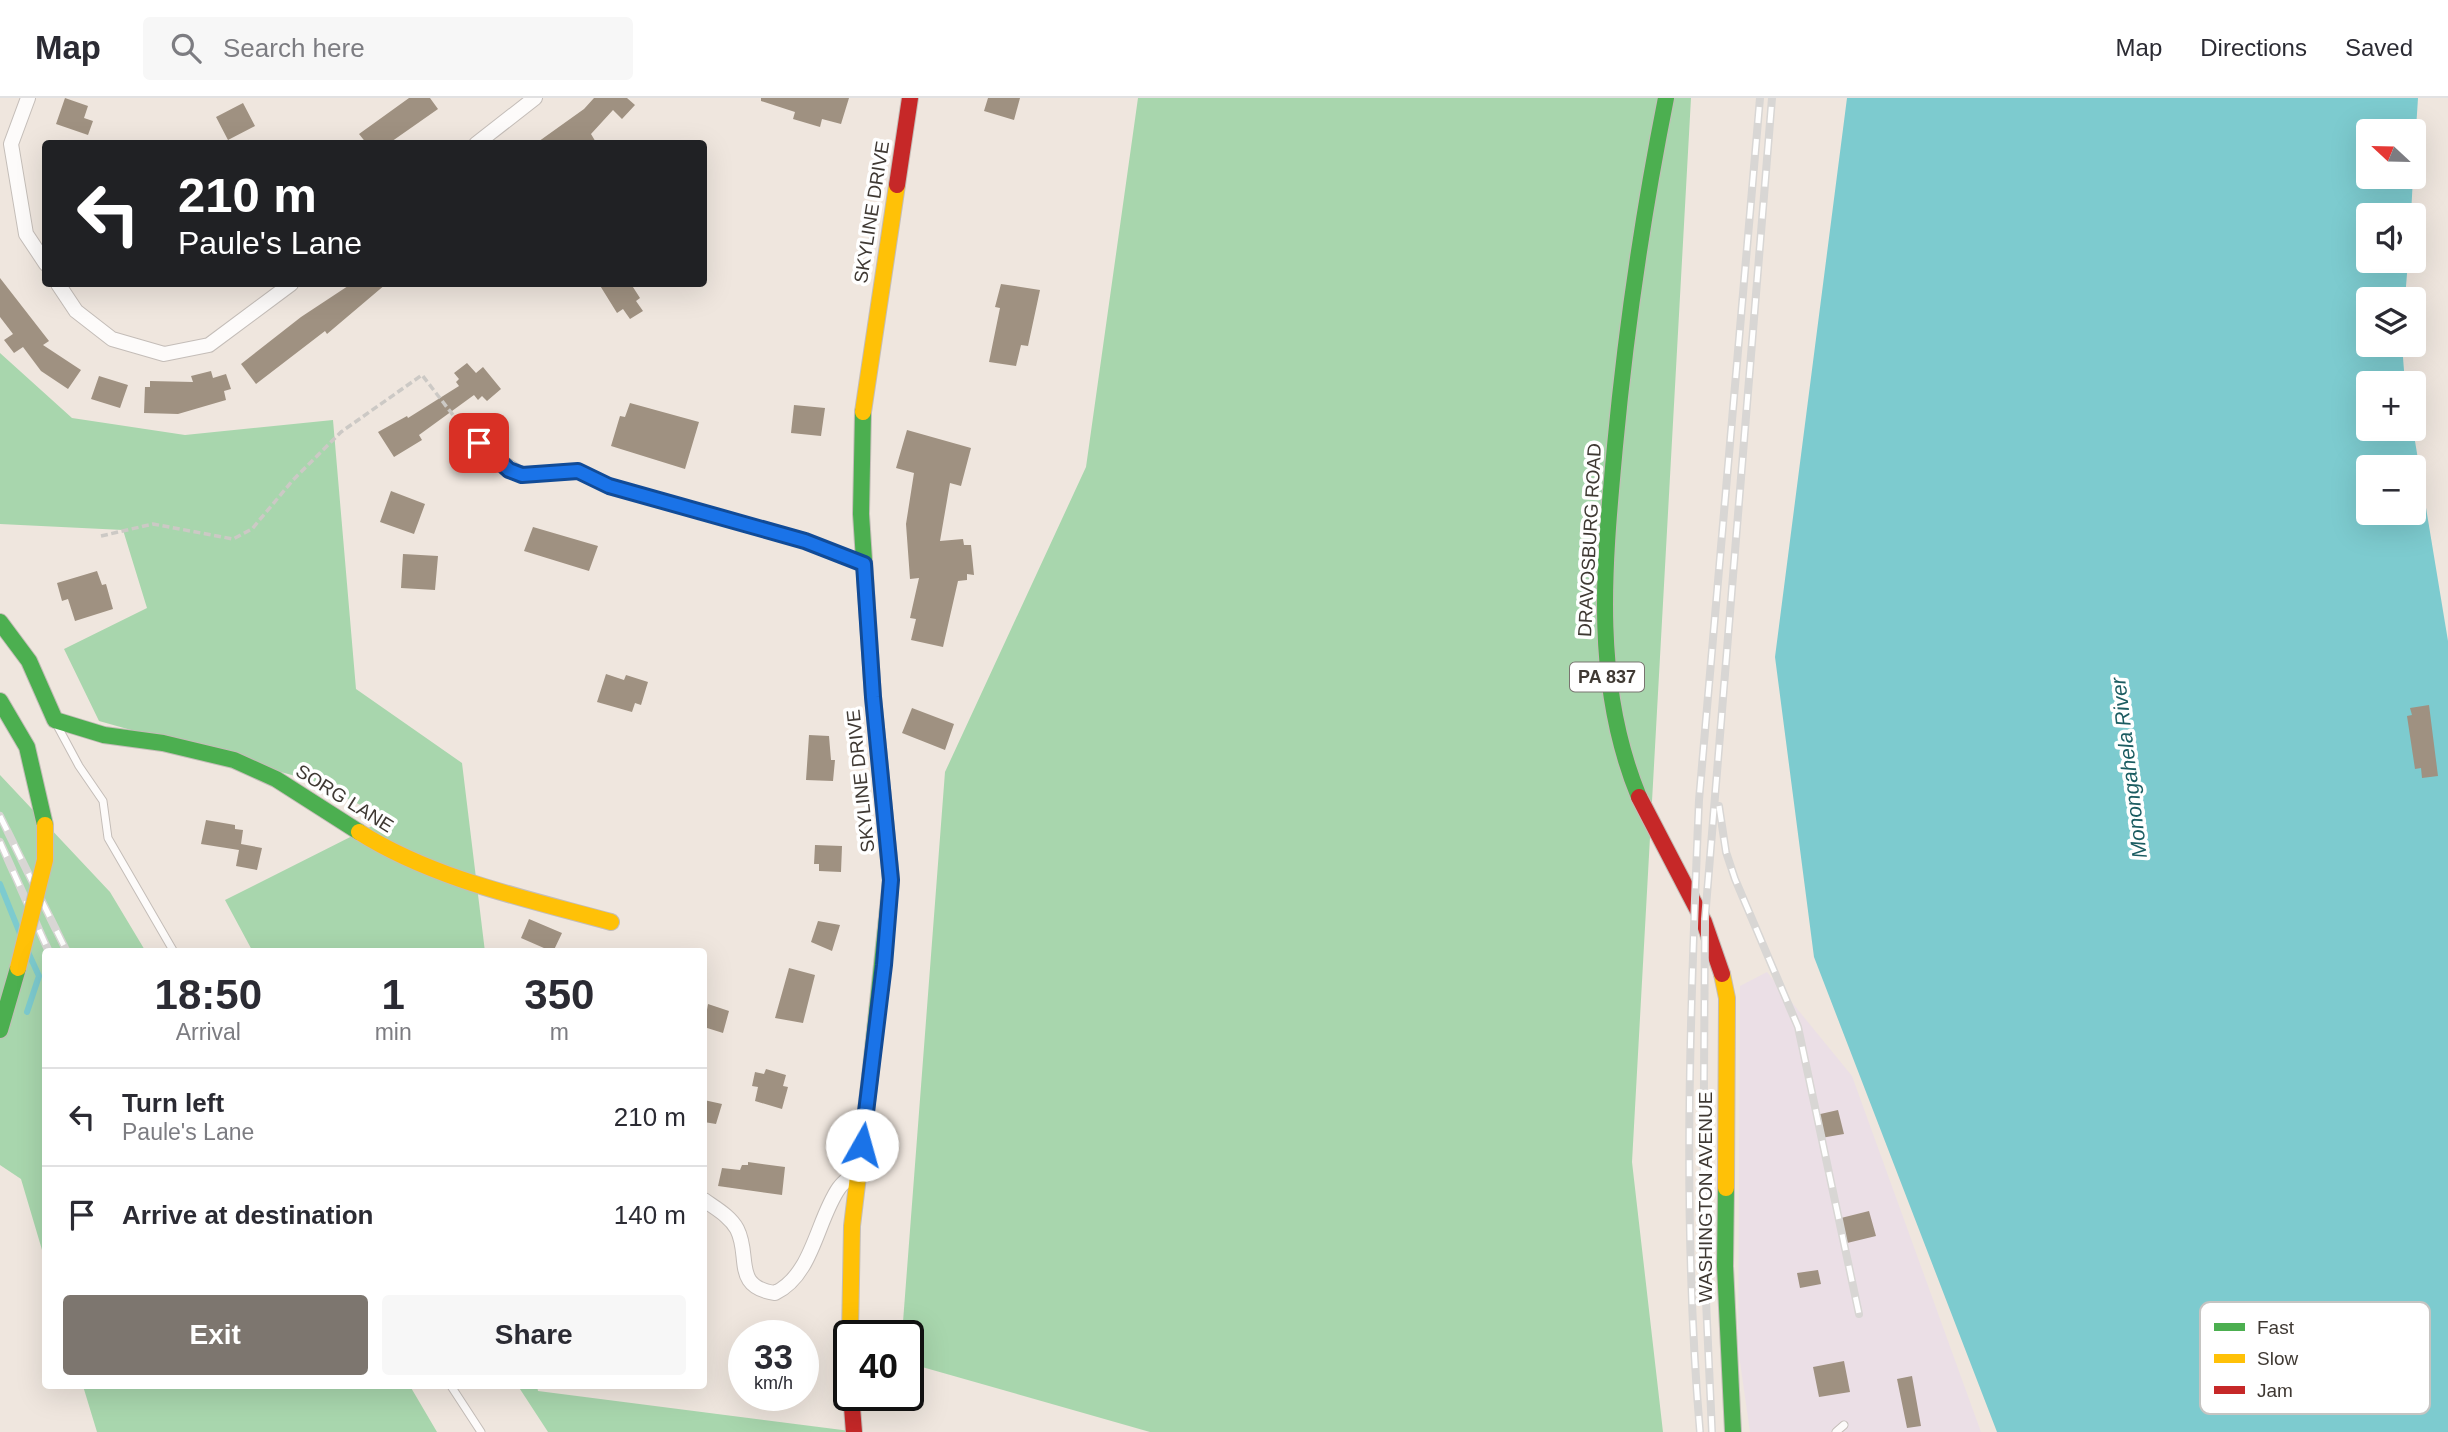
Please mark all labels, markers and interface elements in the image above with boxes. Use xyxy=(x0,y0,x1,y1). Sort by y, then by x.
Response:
search box xyxy=(143,17,633,80)
text: Map xyxy=(35,29,101,66)
icon: search xyxy=(167,29,205,67)
text: Search here xyxy=(223,33,365,63)
text: Map xyxy=(2116,34,2162,61)
text: Directions xyxy=(2200,34,2307,61)
text: Saved xyxy=(2345,34,2413,61)
north arrow xyxy=(2356,119,2426,189)
map controls xyxy=(2356,119,2426,525)
street label: SKYLINE DRIVE xyxy=(850,140,893,285)
icon: left xyxy=(63,168,154,259)
text: 210 m xyxy=(178,168,317,222)
button: sound xyxy=(2356,203,2426,273)
text: Paule's Lane xyxy=(178,225,362,261)
button: layers xyxy=(2356,287,2426,357)
button: + xyxy=(2356,371,2426,441)
pin xyxy=(449,413,509,473)
icon: arrive xyxy=(460,424,498,462)
street label: DRAVOSBURG ROAD xyxy=(1574,443,1605,637)
button: − xyxy=(2356,455,2426,525)
road number: PA 837 xyxy=(1570,662,1644,692)
water label: Monongahela River xyxy=(2106,675,2151,860)
street label: SKYLINE DRIVE xyxy=(843,708,878,853)
street label: SORG LANE xyxy=(292,760,397,837)
text: 18:50 xyxy=(155,971,262,1018)
text: 1 xyxy=(381,971,405,1018)
text: 350 xyxy=(524,971,594,1018)
text: Arrival xyxy=(176,1019,241,1045)
text: min xyxy=(375,1019,412,1045)
text: m xyxy=(550,1019,569,1045)
text: Turn left xyxy=(122,1088,224,1118)
street label: WASHINGTON AVENUE xyxy=(1695,1092,1716,1302)
icon: left xyxy=(63,1098,101,1136)
text: 210 m xyxy=(614,1102,686,1132)
position arrow xyxy=(825,1108,899,1182)
text: Paule's Lane xyxy=(122,1119,254,1145)
icon: arrive xyxy=(63,1196,101,1234)
text: Arrive at destination xyxy=(122,1200,373,1230)
text: 140 m xyxy=(614,1200,686,1230)
button: Exit xyxy=(63,1295,368,1375)
button: Share xyxy=(382,1295,686,1375)
legend xyxy=(2200,1302,2430,1414)
text: Fast xyxy=(2257,1317,2295,1338)
speed limit sign: 40 xyxy=(833,1320,924,1411)
text: 33 xyxy=(754,1337,793,1376)
text: Slow xyxy=(2257,1348,2298,1369)
text: km/h xyxy=(754,1373,793,1393)
text: Jam xyxy=(2257,1380,2293,1401)

